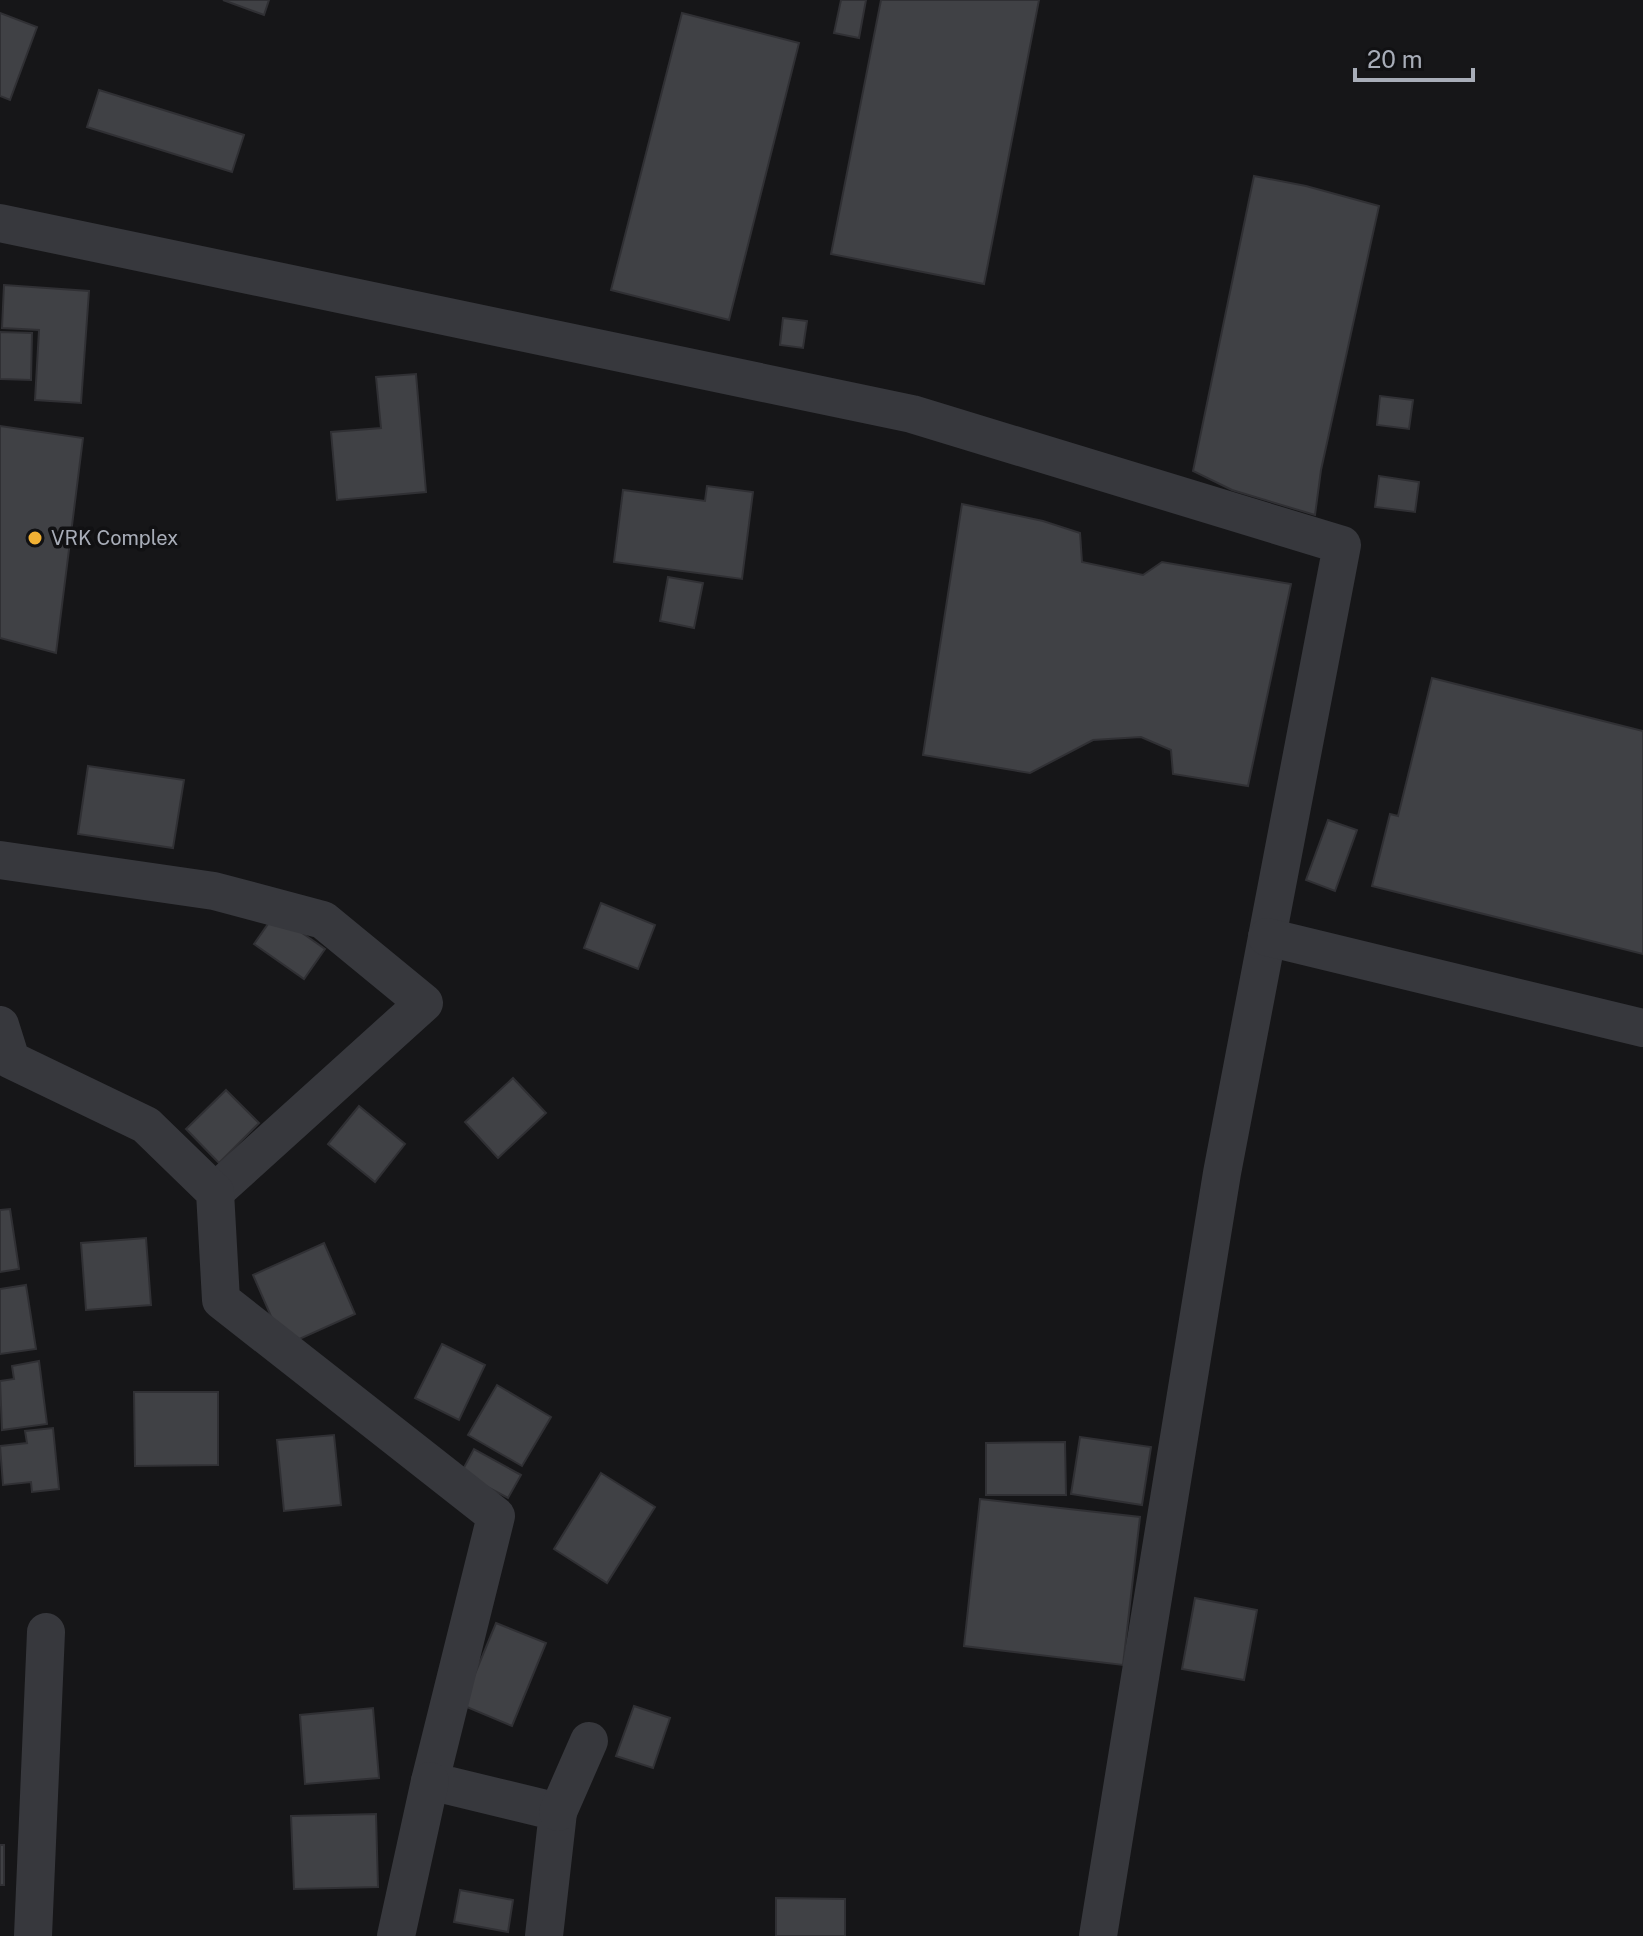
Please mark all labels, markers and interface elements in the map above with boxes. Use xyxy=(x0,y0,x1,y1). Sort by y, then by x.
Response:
scale bar xyxy=(1355,32,1473,82)
text: 20 m xyxy=(1367,45,1423,73)
place label: VRK Complex xyxy=(51,526,178,550)
marker: VRK Complex xyxy=(26,529,44,547)

